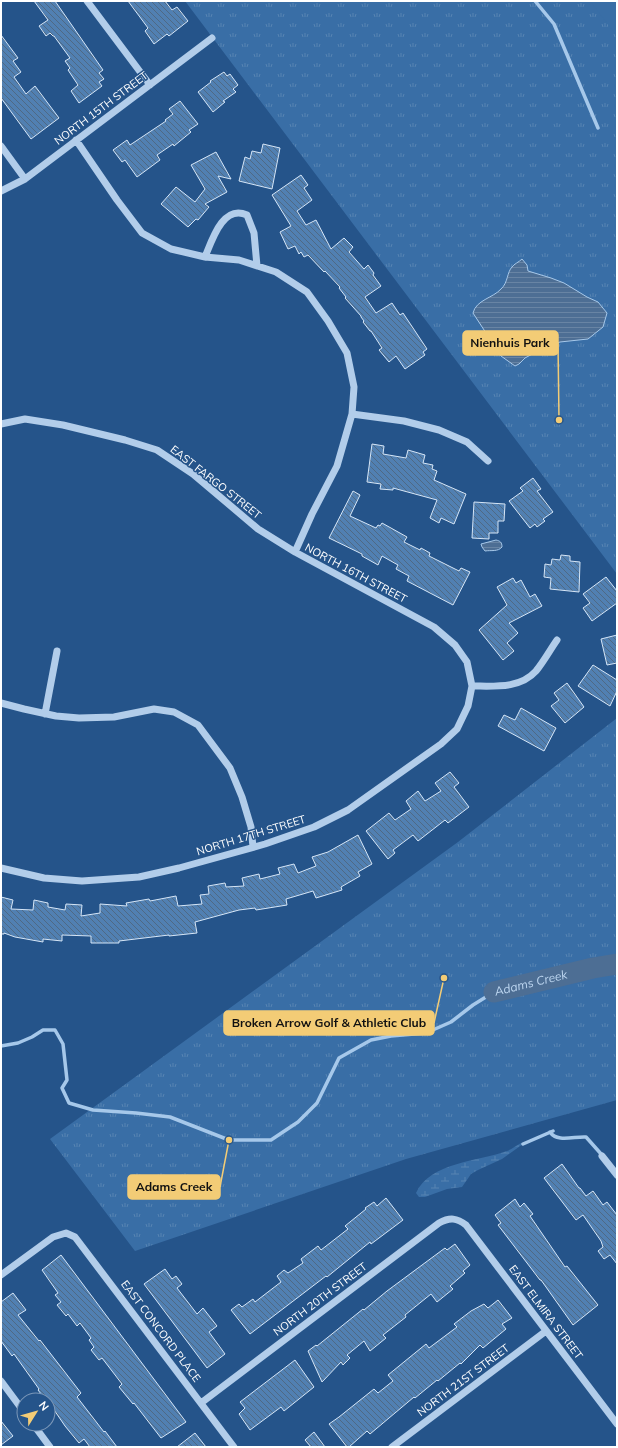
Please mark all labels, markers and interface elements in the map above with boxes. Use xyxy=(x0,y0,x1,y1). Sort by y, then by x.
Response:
street label: NORTH 15TH STREET xyxy=(51,68,151,148)
callout: Nienhuis Park xyxy=(463,331,558,355)
text: Nienhuis Park xyxy=(470,335,550,350)
street label: EAST FARGO STREET xyxy=(168,442,265,522)
street label: NORTH 16TH STREET xyxy=(303,540,410,606)
street label: NORTH 17TH STREET xyxy=(195,812,308,858)
water label: Adams Creek xyxy=(492,966,570,999)
callout: Broken Arrow Golf & Athletic Club xyxy=(224,1011,434,1035)
text: Broken Arrow Golf & Athletic Club xyxy=(232,1015,426,1030)
callout: Adams Creek xyxy=(128,1175,220,1199)
text: Adams Creek xyxy=(136,1179,213,1194)
street label: NORTH 20TH STREET xyxy=(270,1259,370,1339)
street label: EAST ELMIRA STREET xyxy=(506,1262,586,1362)
street label: EAST CONCORD PLACE xyxy=(118,1277,204,1385)
street label: NORTH 21ST STREET xyxy=(414,1341,512,1419)
north arrow xyxy=(16,1392,56,1432)
text: N xyxy=(36,1398,52,1414)

